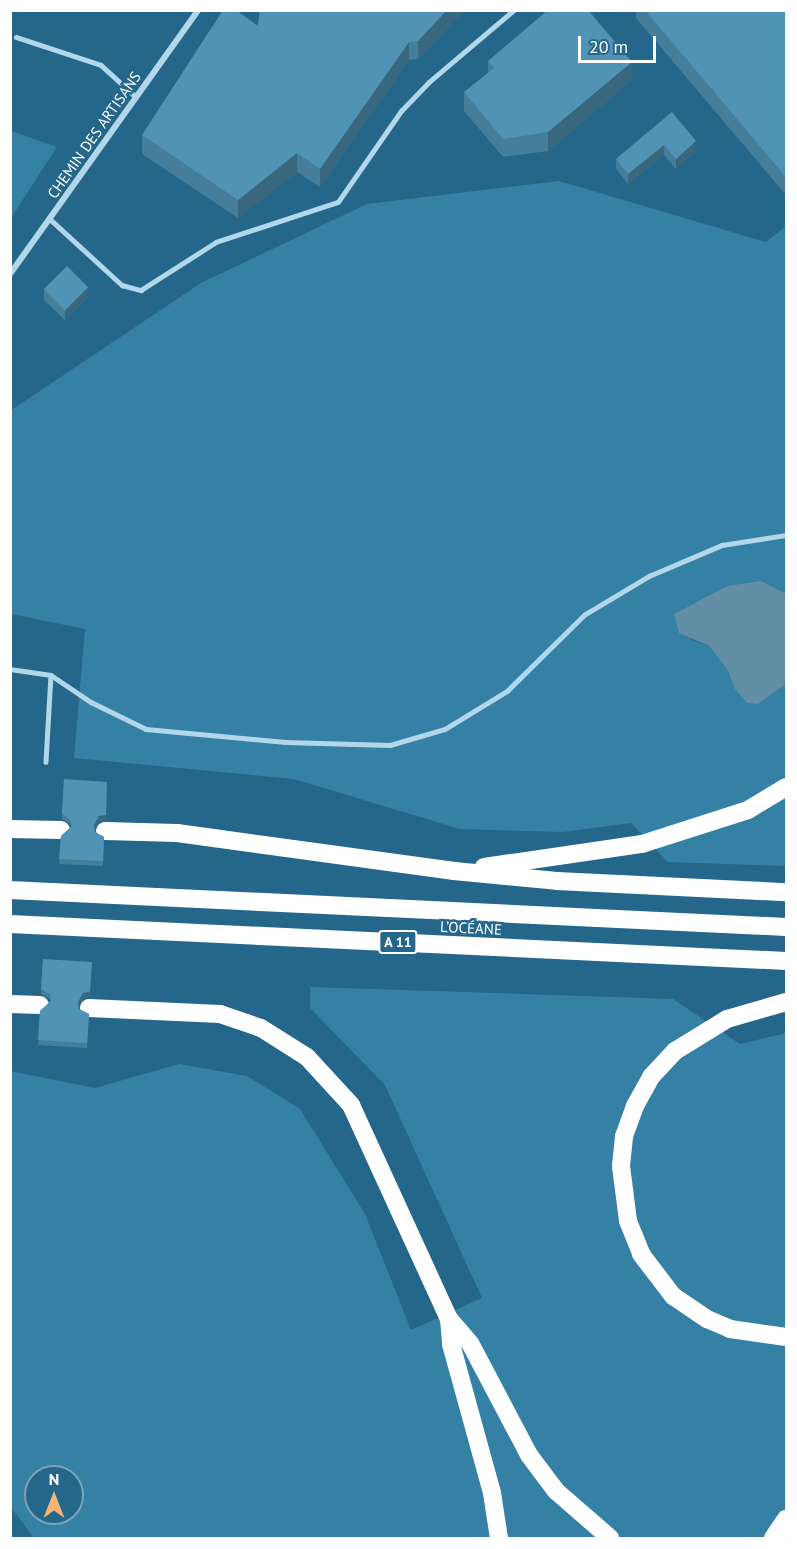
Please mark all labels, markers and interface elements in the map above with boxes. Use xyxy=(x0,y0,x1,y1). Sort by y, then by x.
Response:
scale bar xyxy=(581,24,659,62)
text: 20 m xyxy=(589,35,628,58)
street label: CHEMIN DES ARTISANS xyxy=(43,68,145,202)
street label: L’OCÉANE xyxy=(440,917,502,939)
road number: A 11 xyxy=(377,931,419,953)
north arrow xyxy=(24,1465,84,1525)
text: N xyxy=(49,1469,59,1489)

